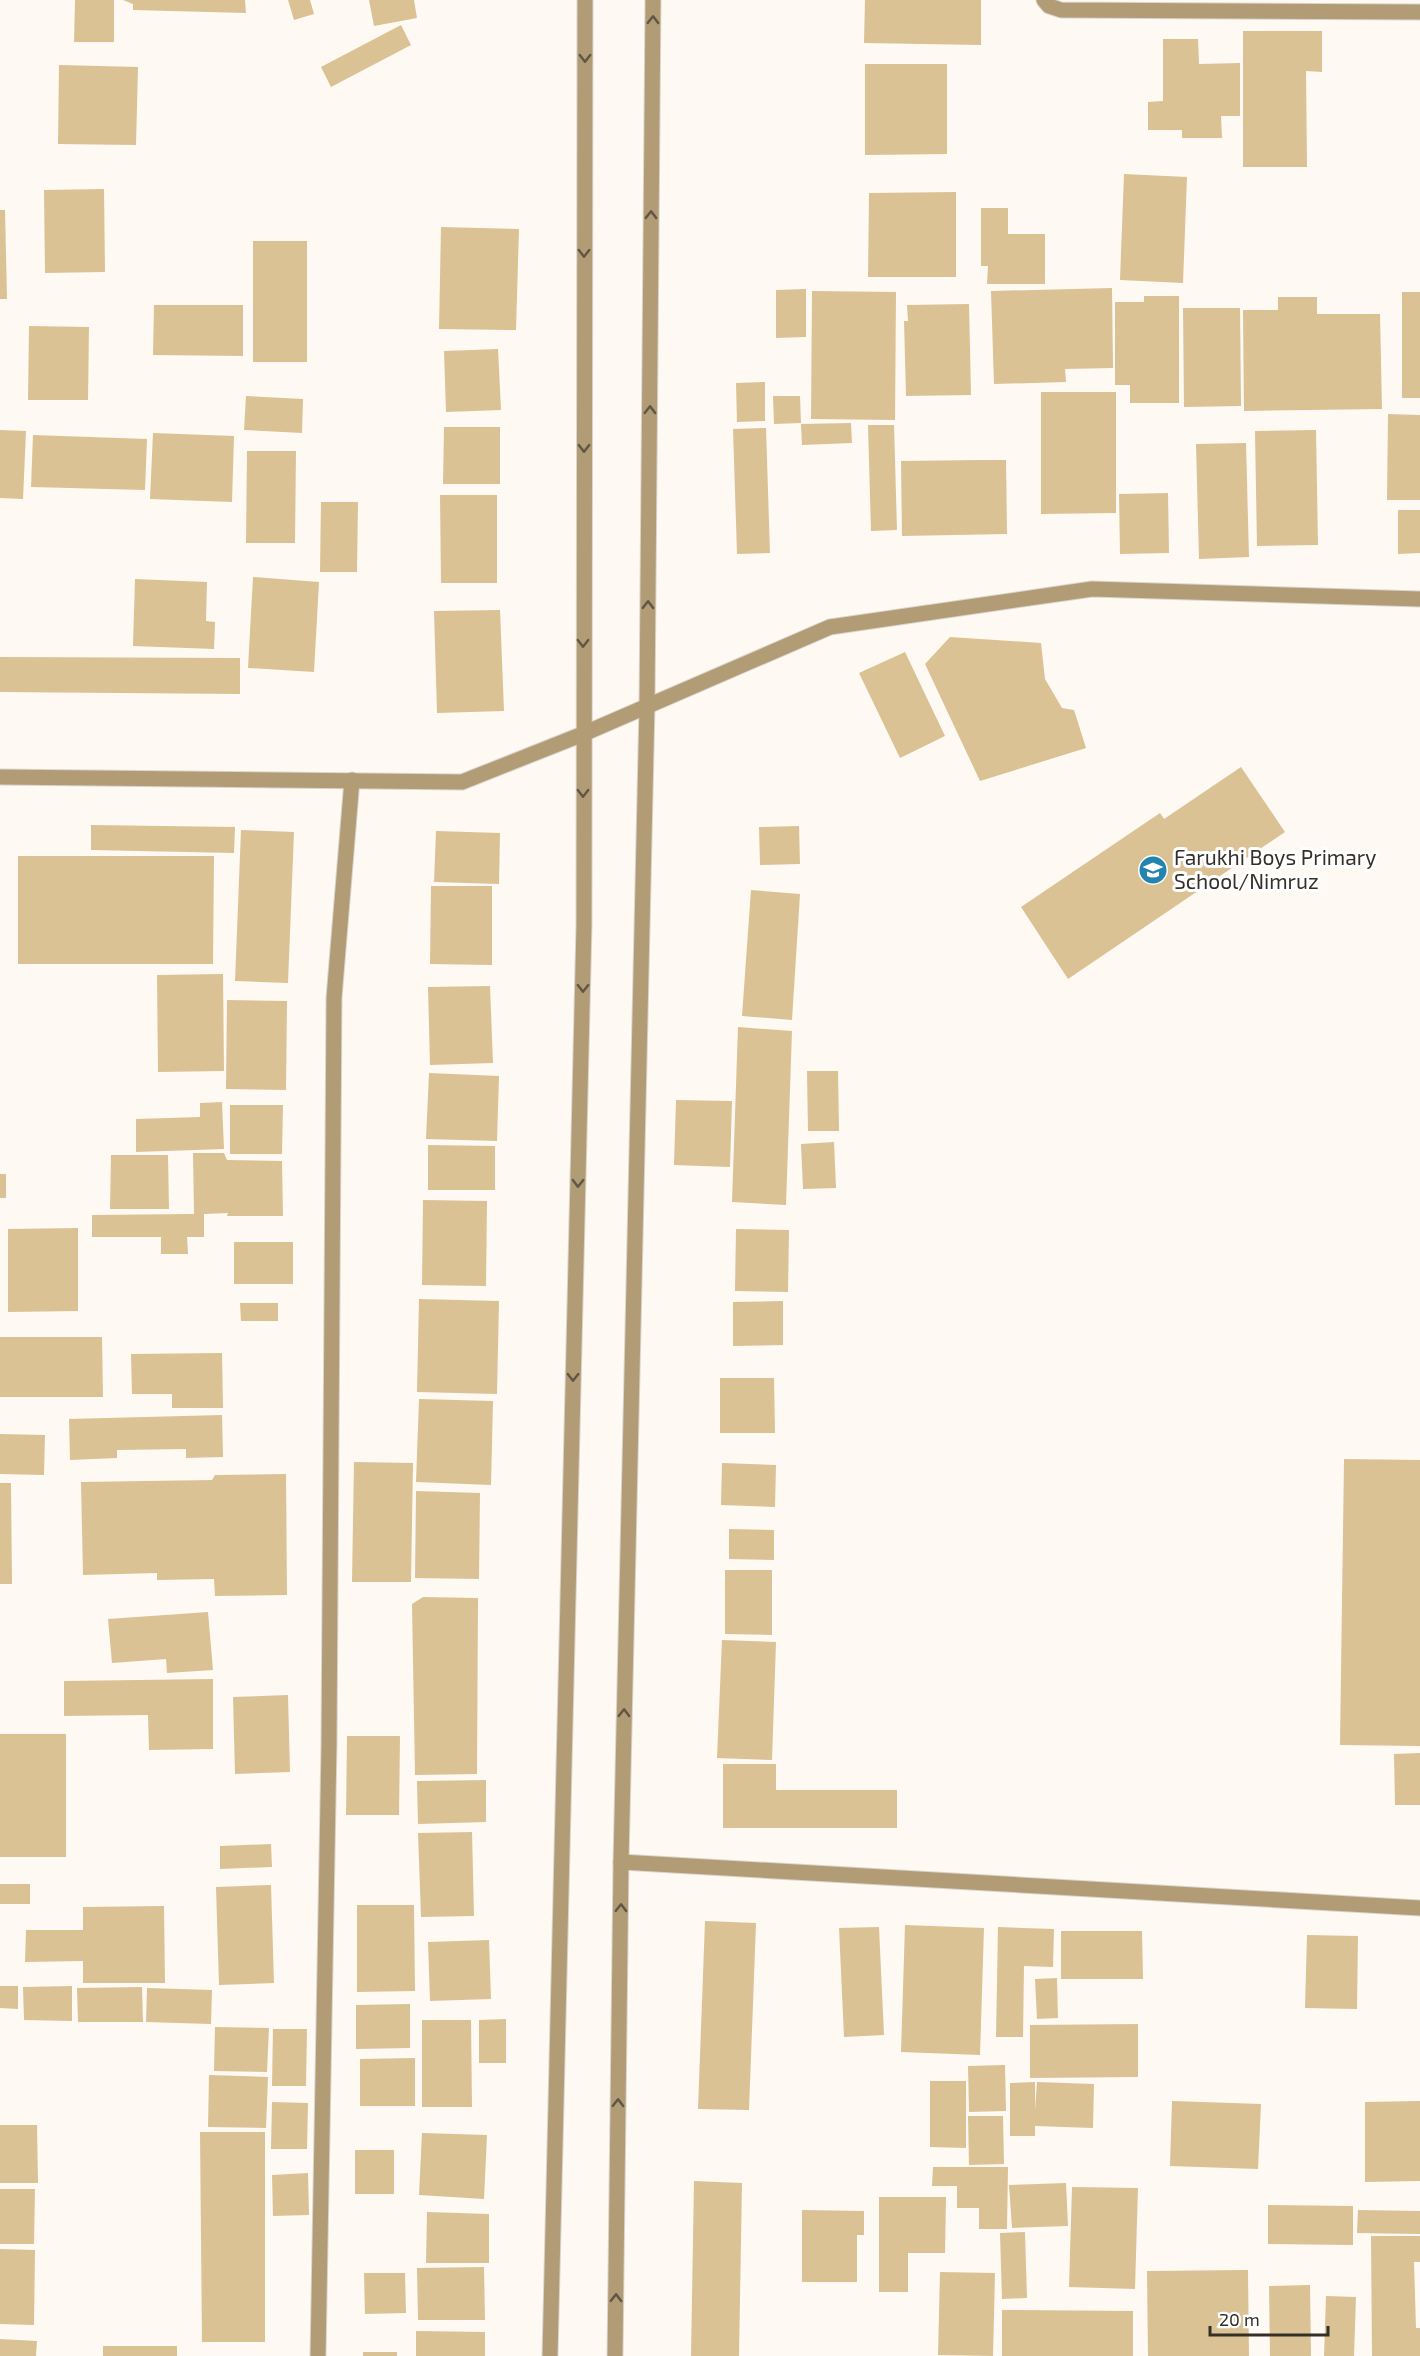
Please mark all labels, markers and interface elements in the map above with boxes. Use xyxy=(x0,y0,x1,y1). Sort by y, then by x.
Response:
one-way arrow xyxy=(647,16,659,25)
one-way arrow xyxy=(579,54,591,63)
one-way arrow xyxy=(645,211,657,220)
one-way arrow xyxy=(578,249,590,258)
one-way arrow xyxy=(643,406,656,415)
one-way arrow xyxy=(578,444,590,453)
one-way arrow xyxy=(642,601,654,610)
one-way arrow xyxy=(577,639,589,648)
one-way arrow xyxy=(577,788,590,797)
place label: Farukhi Boys Primary School/Nimruz xyxy=(1174,844,1376,893)
school or university icon: Farukhi Boys Primary School/Nimruz xyxy=(1137,854,1169,886)
one-way arrow xyxy=(577,983,589,992)
one-way arrow xyxy=(572,1178,584,1187)
one-way arrow xyxy=(567,1373,580,1382)
one-way arrow xyxy=(618,1708,631,1717)
one-way arrow xyxy=(614,1903,627,1912)
one-way arrow xyxy=(612,2098,624,2107)
one-way arrow xyxy=(610,2293,622,2302)
scale bar xyxy=(1210,2299,1328,2337)
text: 20 m xyxy=(1219,2308,1260,2330)

